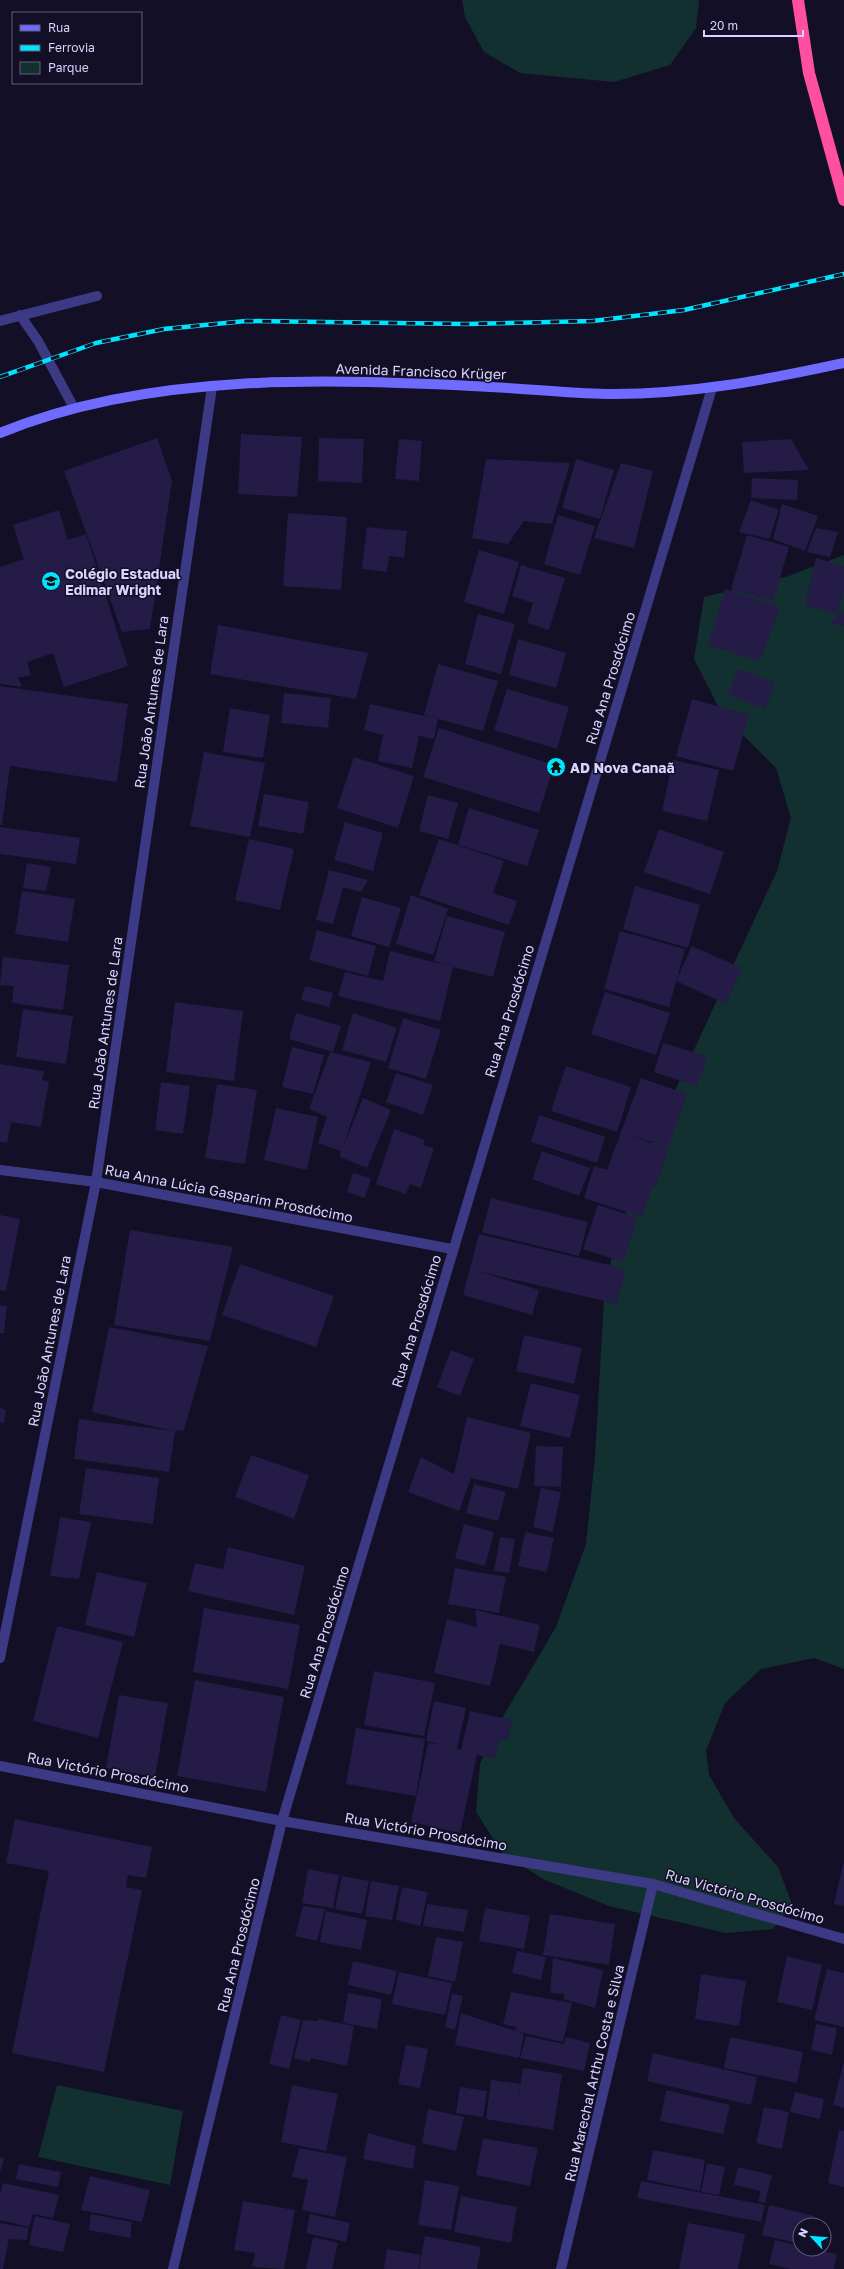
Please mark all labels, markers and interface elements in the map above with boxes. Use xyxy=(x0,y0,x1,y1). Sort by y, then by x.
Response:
legend xyxy=(12,12,142,84)
scale bar xyxy=(704,12,803,38)
text: 20 m xyxy=(710,18,738,33)
text: Rua xyxy=(48,20,70,35)
text: Ferrovia xyxy=(48,40,95,55)
text: Parque xyxy=(48,60,89,75)
street label: Avenida Francisco Krüger xyxy=(335,360,507,382)
place label: Colégio Estadual Edimar Wright xyxy=(65,565,181,598)
school or university icon: Colégio Estadual Edimar Wright xyxy=(40,570,62,592)
street label: Rua Ana Prosdócimo xyxy=(582,610,638,746)
street label: Rua João Antunes de Lara xyxy=(130,615,172,789)
temple icon: AD Nova Canaã xyxy=(545,756,567,778)
place label: AD Nova Canaã xyxy=(570,759,675,776)
street label: Rua João Antunes de Lara xyxy=(84,936,126,1110)
street label: Rua Ana Prosdócimo xyxy=(481,943,537,1079)
street label: Rua Anna Lúcia Gasparim Prosdócimo xyxy=(103,1161,355,1225)
street label: Rua Ana Prosdócimo xyxy=(388,1253,444,1389)
street label: Rua João Antunes de Lara xyxy=(24,1254,74,1428)
street label: Rua Ana Prosdócimo xyxy=(296,1564,352,1700)
street label: Rua Victório Prosdócimo xyxy=(26,1748,190,1796)
street label: Rua Victório Prosdócimo xyxy=(344,1808,508,1854)
street label: Rua Victório Prosdócimo xyxy=(664,1865,826,1927)
street label: Rua Ana Prosdócimo xyxy=(213,1876,263,2014)
street label: Rua Marechal Arthu Costa e Silva xyxy=(561,1963,627,2183)
north arrow xyxy=(792,2217,832,2257)
text: N xyxy=(795,2226,810,2239)

